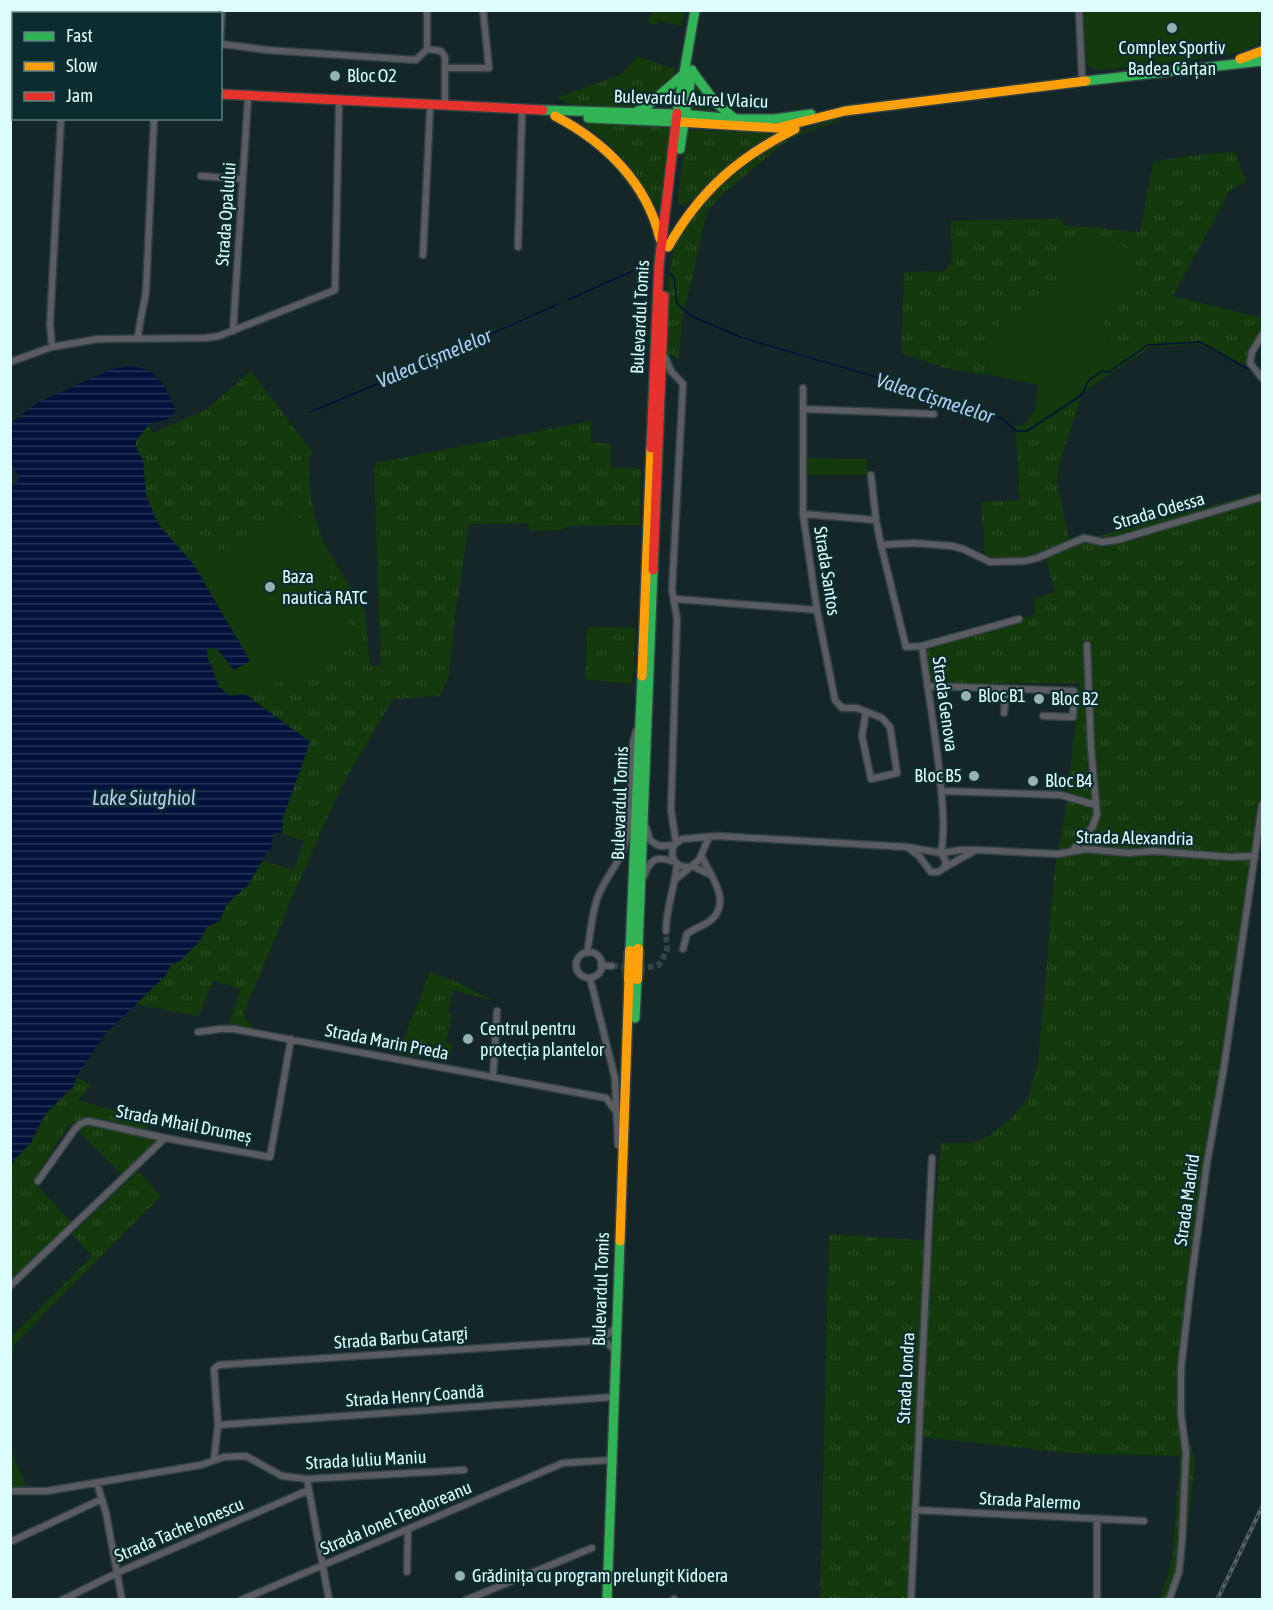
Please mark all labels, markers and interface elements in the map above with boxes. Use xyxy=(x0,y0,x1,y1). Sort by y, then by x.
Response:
legend xyxy=(12,12,222,120)
marker: Complex Sportiv Badea Cârțan xyxy=(1165,21,1179,35)
text: Fast xyxy=(66,25,93,46)
place label: Complex Sportiv Badea Cârțan xyxy=(1119,37,1225,79)
text: Slow xyxy=(66,55,97,76)
place label: Bloc O2 xyxy=(347,65,397,86)
marker: Bloc O2 xyxy=(328,69,342,83)
text: Jam xyxy=(66,85,93,106)
street label: Bulevardul Aurel Vlaicu xyxy=(613,85,769,112)
street label: Strada Opalului xyxy=(211,161,240,267)
street label: Bulevardul Tomis xyxy=(626,260,653,374)
water label: Valea Cișmelelor xyxy=(373,323,496,392)
water label: Valea Cișmelelor xyxy=(873,368,998,428)
street label: Strada Odessa xyxy=(1111,488,1207,534)
street label: Strada Santos xyxy=(810,525,845,617)
place label: Baza nautică RATC xyxy=(282,566,367,608)
marker: Baza nautică RATC xyxy=(263,580,277,594)
street label: Strada Genova xyxy=(928,655,963,753)
place label: Bloc B1 xyxy=(978,685,1026,706)
place label: Bloc B2 xyxy=(1051,688,1099,709)
marker: Bloc B1 xyxy=(959,689,973,703)
marker: Bloc B2 xyxy=(1032,692,1046,706)
street label: Bulevardul Tomis xyxy=(607,746,632,860)
place label: Bloc B5 xyxy=(914,765,962,786)
marker: Bloc B5 xyxy=(967,769,981,783)
place label: Bloc B4 xyxy=(1045,770,1093,791)
marker: Bloc B4 xyxy=(1026,774,1040,788)
water label: Lake Siutghiol xyxy=(92,786,196,809)
street label: Strada Alexandria xyxy=(1076,826,1194,849)
place label: Centrul pentru protecția plantelor xyxy=(480,1018,605,1060)
street label: Strada Marin Preda xyxy=(323,1019,451,1064)
marker: Centrul pentru protecția plantelor xyxy=(461,1032,475,1046)
street label: Strada Mhail Drumeș xyxy=(115,1100,254,1147)
street label: Strada Madrid xyxy=(1170,1153,1203,1247)
street label: Bulevardul Tomis xyxy=(588,1232,613,1346)
street label: Strada Barbu Catargi xyxy=(333,1322,469,1353)
street label: Strada Londra xyxy=(893,1332,918,1424)
street label: Strada Henry Coandă xyxy=(345,1380,485,1411)
street label: Strada Iuliu Maniu xyxy=(305,1446,427,1473)
street label: Strada Ionel Teodoreanu xyxy=(317,1476,475,1559)
street label: Strada Palermo xyxy=(979,1487,1081,1514)
street label: Strada Tache Ionescu xyxy=(111,1493,246,1566)
place label: Grădinița cu program prelungit Kidoera xyxy=(472,1565,728,1586)
marker: Grădinița cu program prelungit Kidoera xyxy=(453,1569,467,1583)

